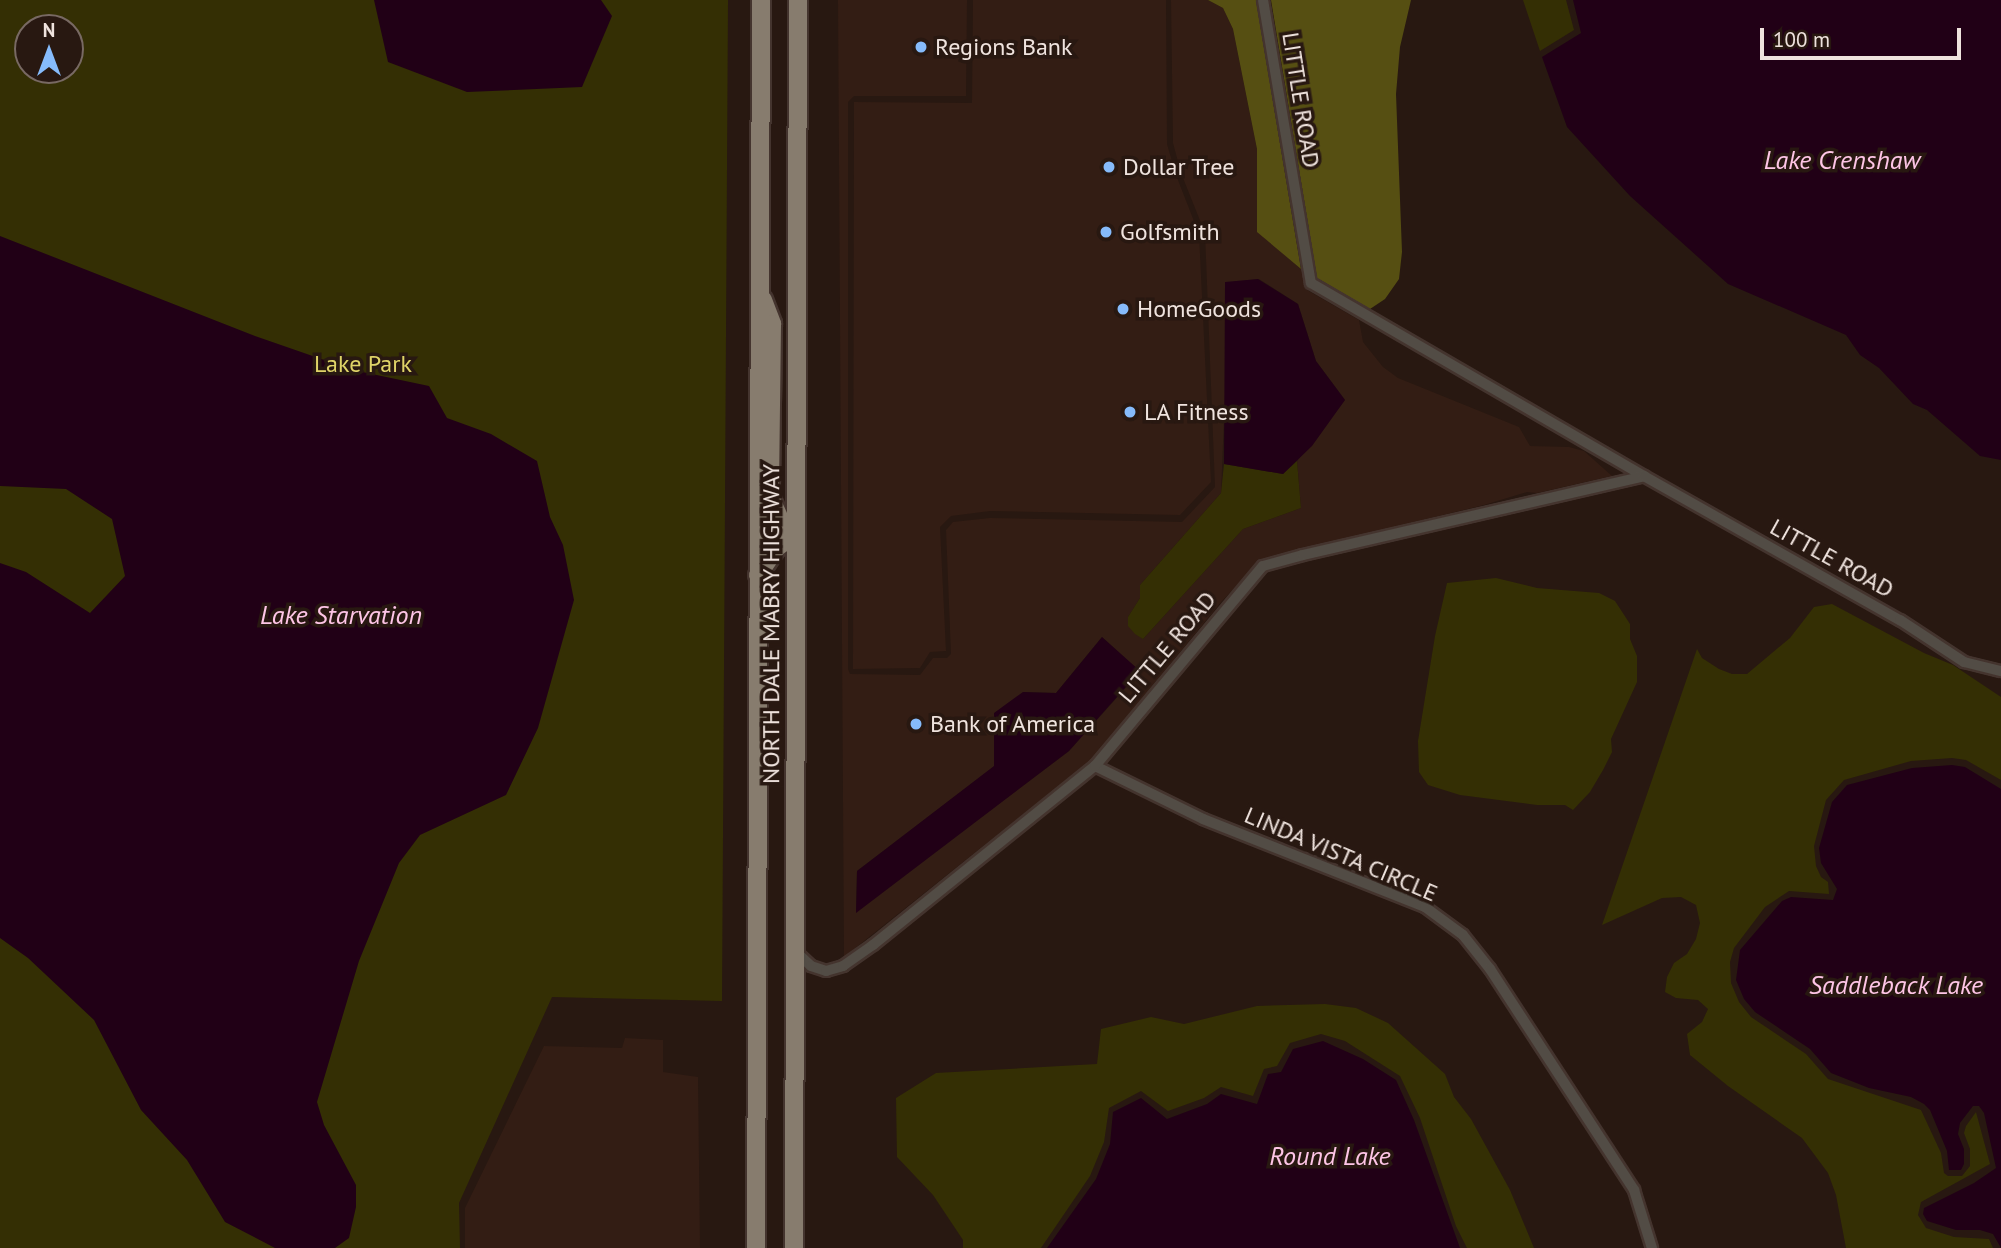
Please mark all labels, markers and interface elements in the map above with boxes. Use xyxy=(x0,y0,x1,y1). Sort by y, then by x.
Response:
north arrow xyxy=(14,14,84,84)
scale bar xyxy=(1763,14,1964,58)
text: N xyxy=(43,18,55,42)
text: 100 m xyxy=(1773,26,1830,53)
street label: LITTLE ROAD xyxy=(1276,30,1326,170)
place label: Regions Bank xyxy=(935,33,1072,61)
marker: Regions Bank xyxy=(913,39,929,55)
water label: Lake Crenshaw xyxy=(1764,144,1920,176)
place label: Dollar Tree xyxy=(1123,153,1235,181)
marker: Dollar Tree xyxy=(1101,159,1117,175)
place label: Golfsmith xyxy=(1120,218,1220,246)
marker: Golfsmith xyxy=(1098,224,1114,240)
place label: HomeGoods xyxy=(1137,295,1261,323)
marker: HomeGoods xyxy=(1115,301,1131,317)
park label: Lake Park xyxy=(314,350,412,378)
place label: LA Fitness xyxy=(1144,398,1250,426)
marker: LA Fitness xyxy=(1122,404,1138,420)
street label: NORTH DALE MABRY HIGHWAY xyxy=(757,464,785,784)
street label: LITTLE ROAD xyxy=(1765,512,1899,604)
street label: LITTLE ROAD xyxy=(1112,585,1222,709)
water label: Lake Starvation xyxy=(260,599,422,631)
place label: Bank of America xyxy=(930,710,1097,738)
marker: Bank of America xyxy=(908,716,924,732)
street label: LINDA VISTA CIRCLE xyxy=(1239,800,1443,908)
water label: Saddleback Lake xyxy=(1809,969,1983,1001)
water label: Round Lake xyxy=(1269,1140,1391,1172)

